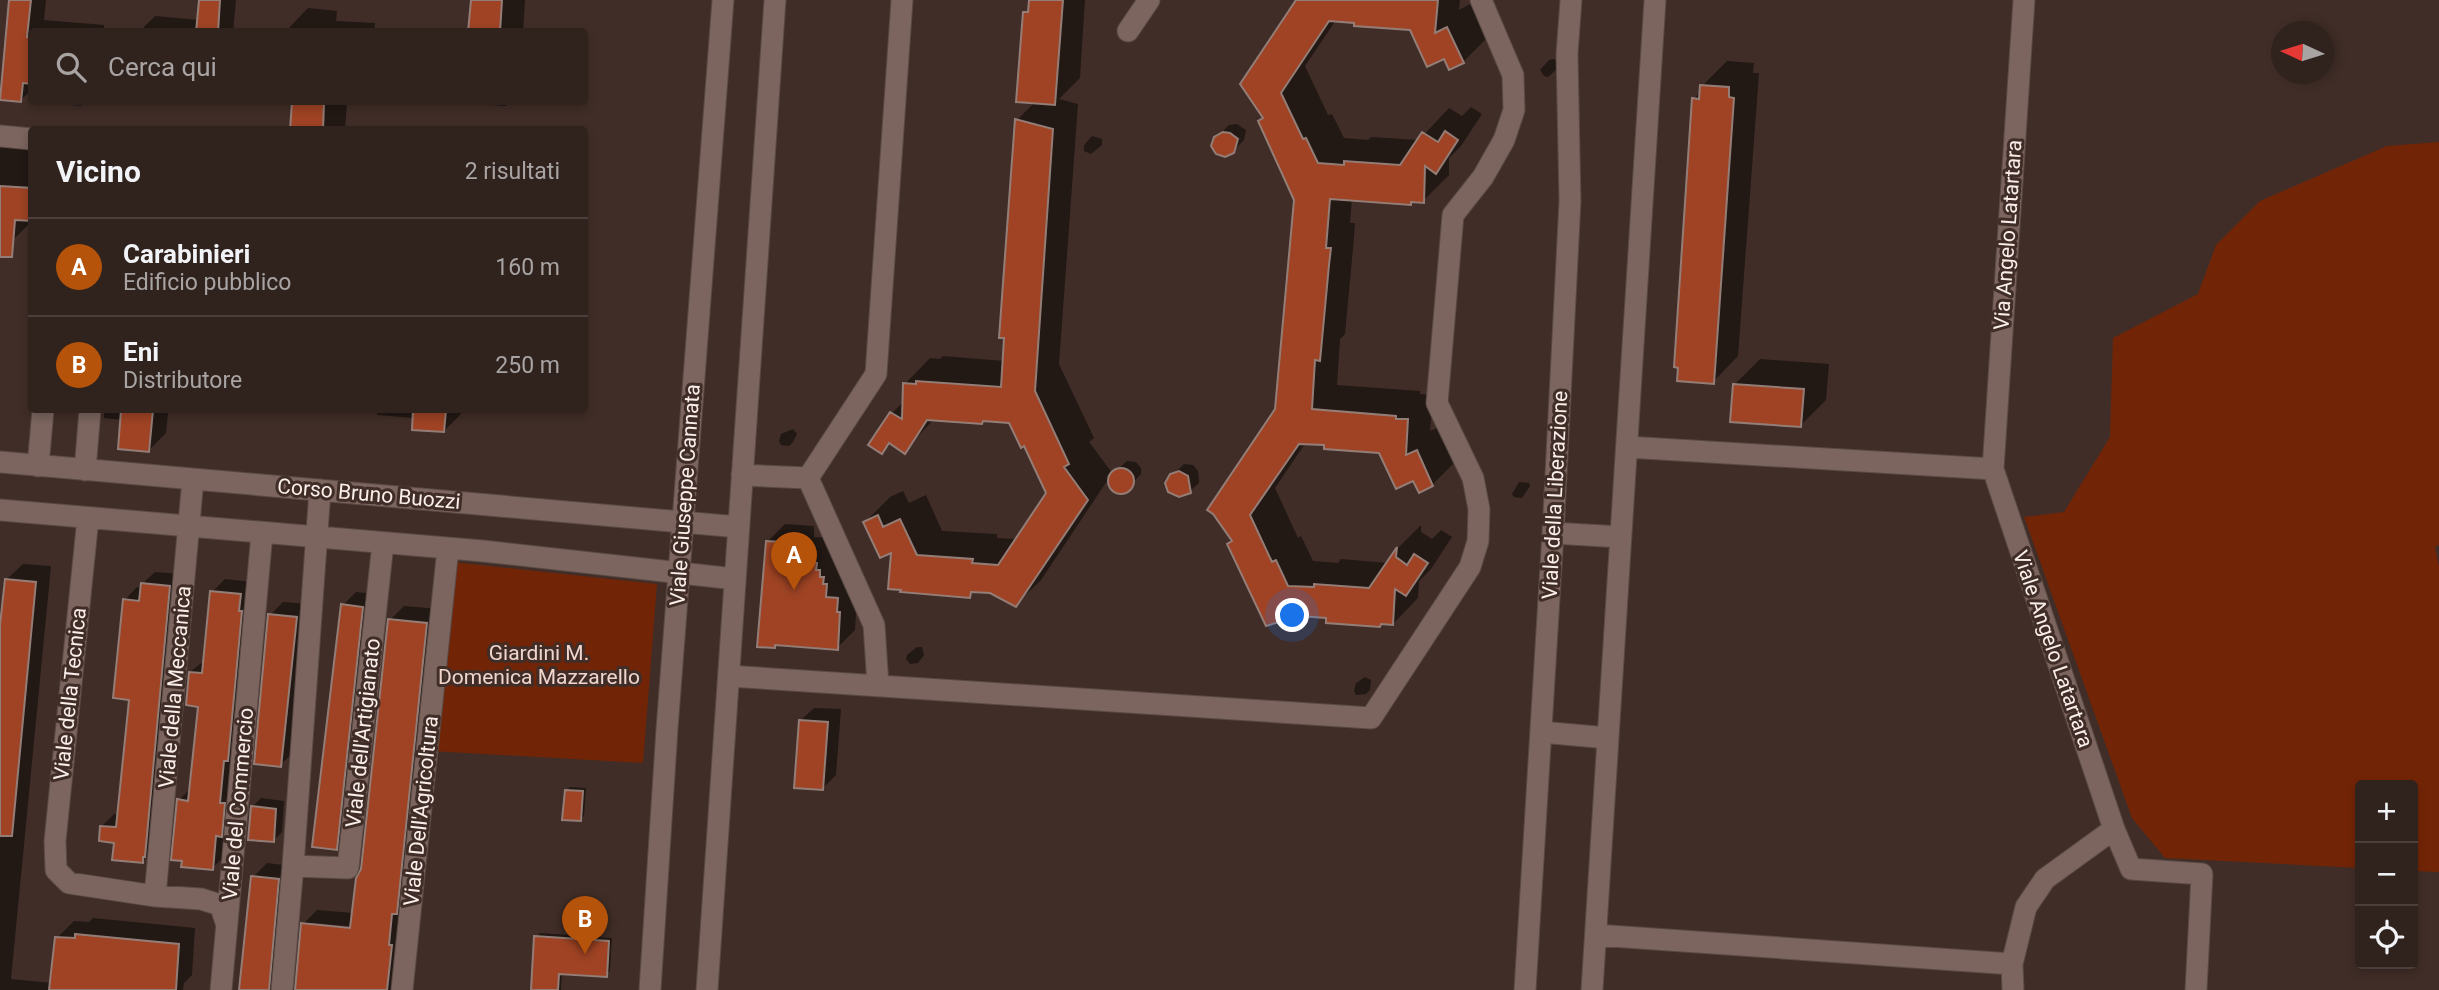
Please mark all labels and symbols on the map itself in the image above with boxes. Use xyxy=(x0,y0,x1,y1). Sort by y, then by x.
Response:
north arrow xyxy=(2271,21,2334,84)
street label: Via Angelo Latartara xyxy=(1989,139,2027,331)
street label: Viale Giuseppe Cannata xyxy=(665,383,705,607)
street label: Viale della Liberazione xyxy=(1538,390,1572,600)
street label: Corso Bruno Buozzi xyxy=(276,474,462,514)
pin: A xyxy=(771,532,817,590)
street label: Viale Angelo Latartara xyxy=(2008,547,2098,751)
street label: Viale della Meccanica xyxy=(154,585,196,789)
your location xyxy=(1275,598,1309,632)
street label: Viale della Tecnica xyxy=(49,606,91,782)
street label: Viale dell'Artigianato xyxy=(341,637,385,829)
park label: Giardini M. Domenica Mazzarello xyxy=(438,641,640,689)
street label: Viale del Commercio xyxy=(218,707,258,901)
street label: Viale Dell'Agricoltura xyxy=(399,715,443,907)
pin: B xyxy=(562,896,608,954)

